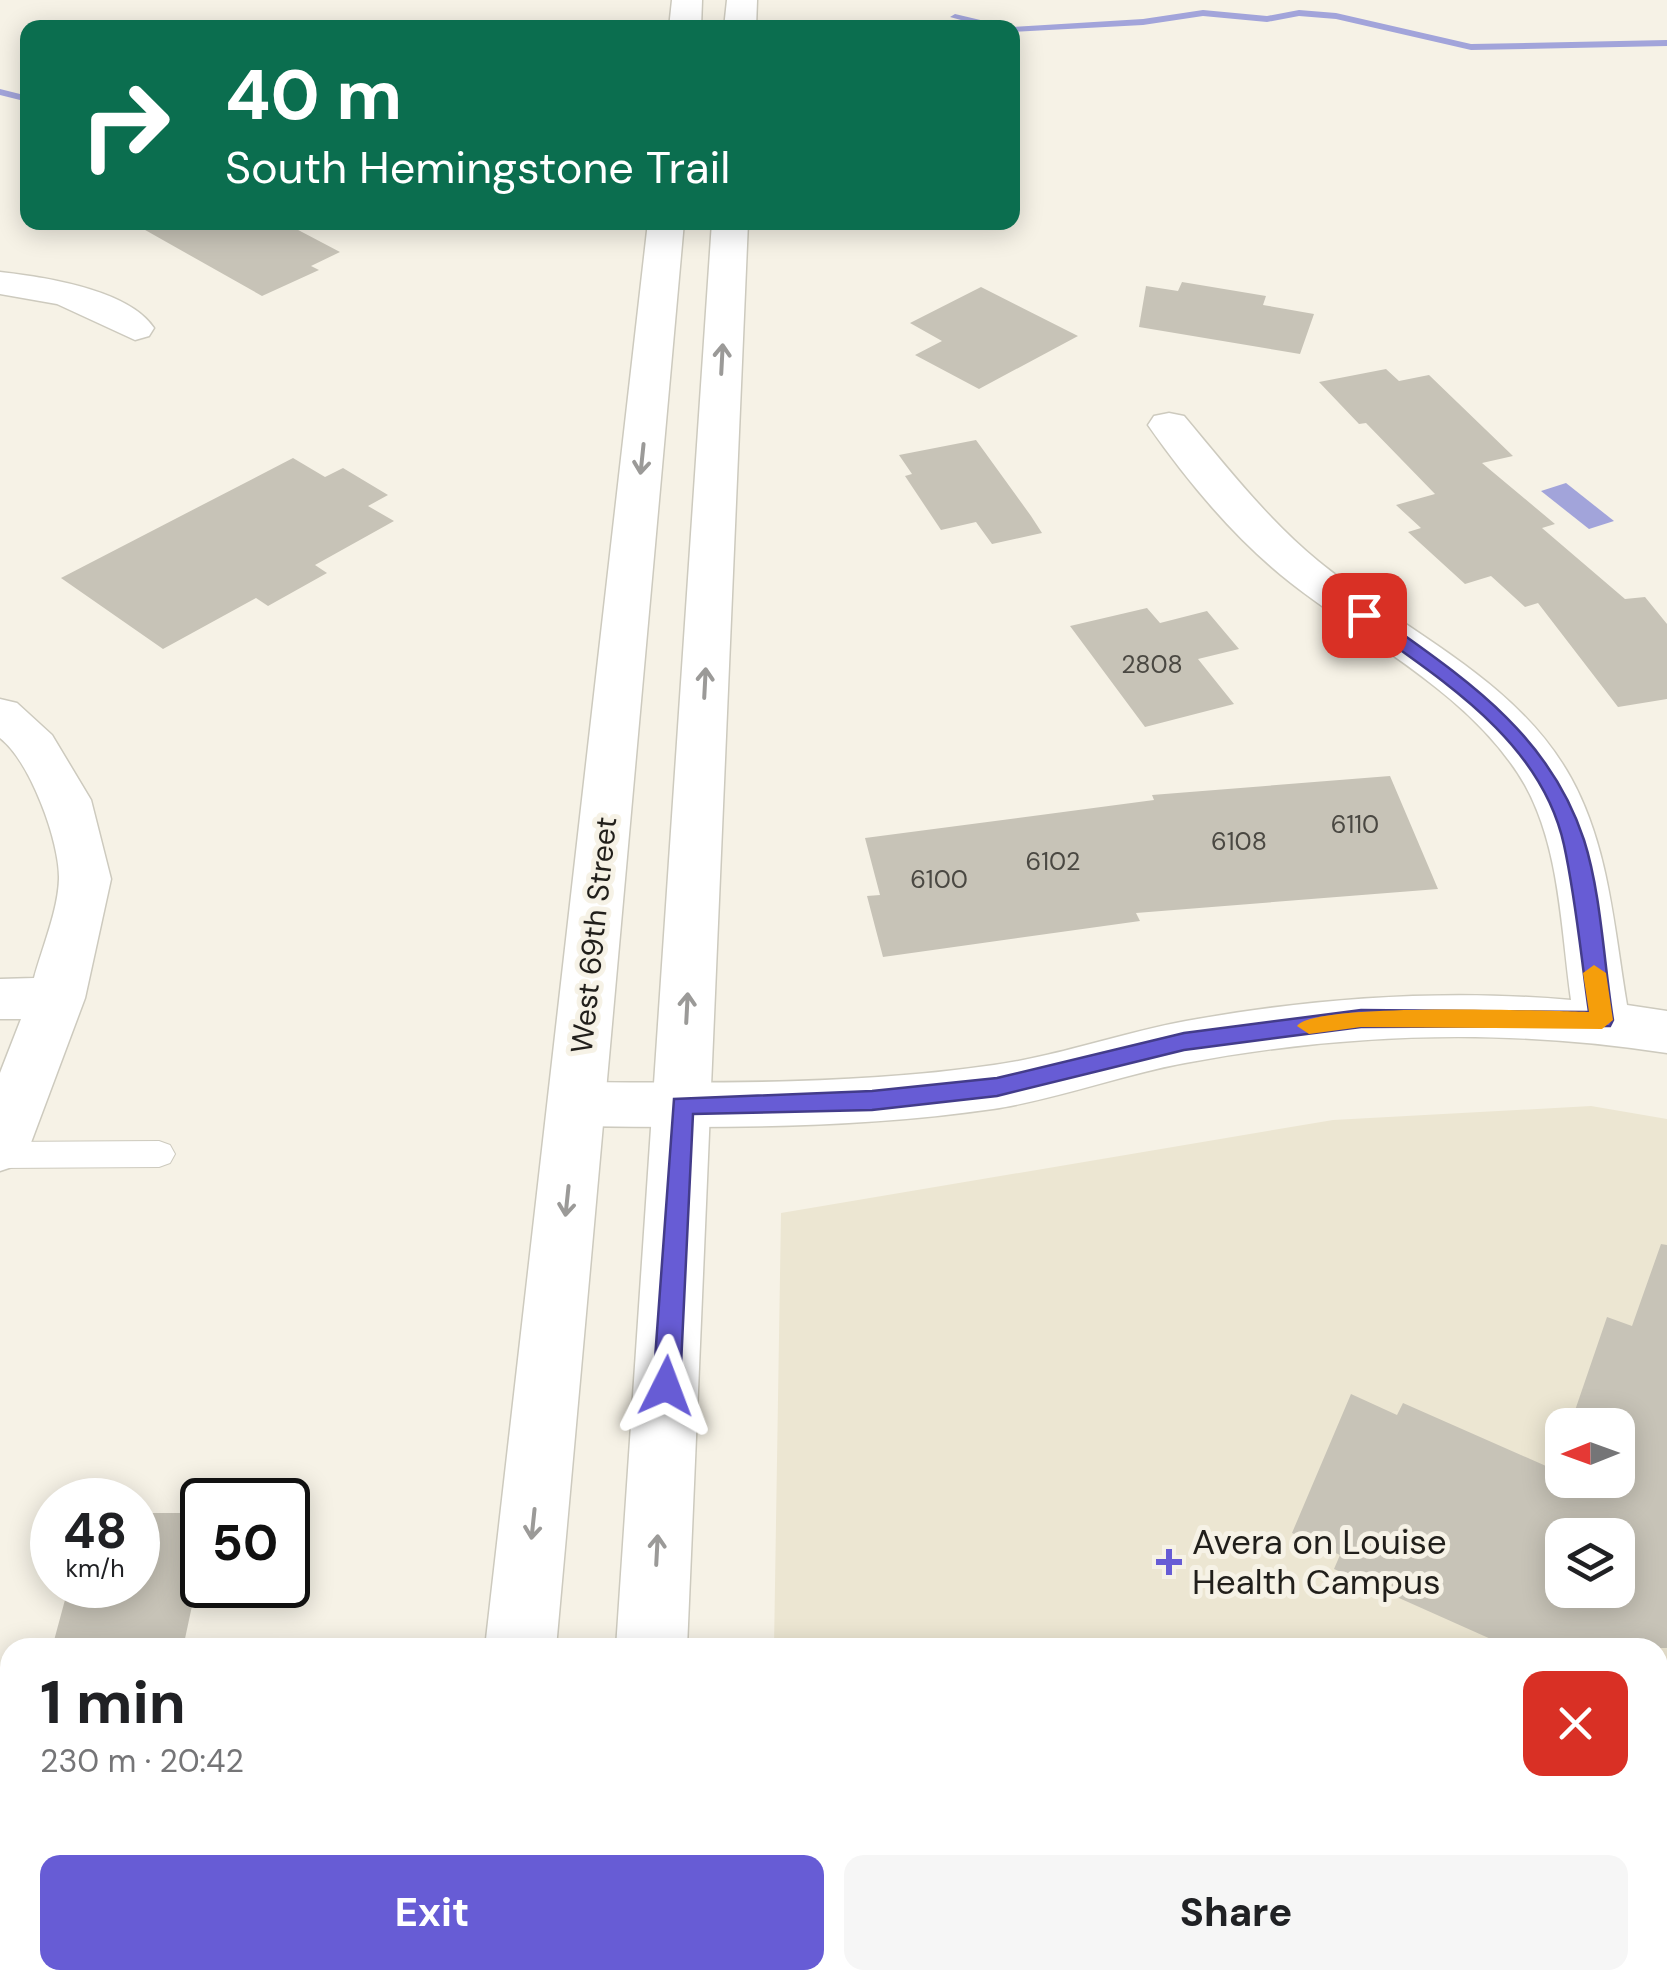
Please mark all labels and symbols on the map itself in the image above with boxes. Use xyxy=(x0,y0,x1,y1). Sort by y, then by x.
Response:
one-way arrow xyxy=(713,343,732,375)
one-way arrow xyxy=(632,442,651,474)
pin xyxy=(1322,573,1407,658)
house number: 2808 xyxy=(1121,648,1183,681)
one-way arrow xyxy=(696,668,715,700)
house number: 6110 xyxy=(1331,808,1379,841)
street label: West 69th Street xyxy=(562,815,625,1055)
house number: 6108 xyxy=(1211,825,1267,858)
house number: 6102 xyxy=(1026,845,1080,878)
house number: 6100 xyxy=(910,863,968,896)
one-way arrow xyxy=(678,992,697,1024)
one-way arrow xyxy=(557,1184,576,1216)
position arrow xyxy=(614,1334,718,1438)
north arrow xyxy=(1545,1408,1635,1498)
speed limit sign: 50 xyxy=(180,1478,310,1608)
one-way arrow xyxy=(523,1508,542,1540)
place label: Avera on Louise Health Campus xyxy=(1192,1519,1447,1605)
one-way arrow xyxy=(648,1535,667,1567)
marker: Avera on Louise Health Campus xyxy=(1156,1549,1182,1575)

